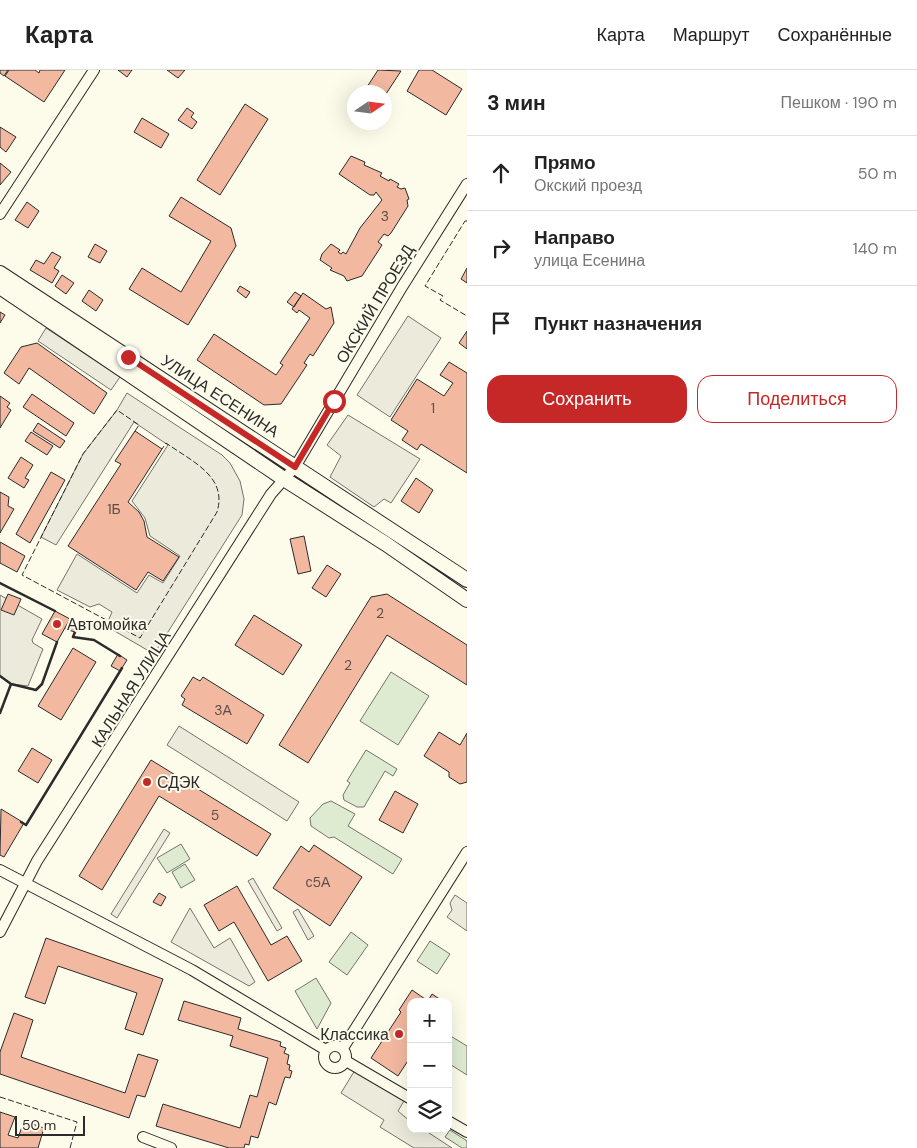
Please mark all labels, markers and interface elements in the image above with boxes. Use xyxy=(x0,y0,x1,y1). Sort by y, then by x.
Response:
text: Карта xyxy=(25,19,93,50)
text: Карта xyxy=(597,23,645,47)
text: Маршрут xyxy=(673,23,749,47)
text: Сохранённые xyxy=(777,23,892,47)
north arrow xyxy=(347,85,392,130)
text: 3 мин xyxy=(487,89,546,117)
text: Пешком · 190 m xyxy=(781,92,897,113)
text: Прямо xyxy=(534,150,596,175)
icon: ahead xyxy=(487,159,515,187)
text: 50 m xyxy=(858,163,897,184)
text: Окский проезд xyxy=(534,175,642,196)
house number: 3 xyxy=(381,207,389,225)
text: Направо xyxy=(534,225,615,250)
icon: right xyxy=(487,234,515,262)
text: 140 m xyxy=(853,238,897,259)
street label: ОКСКИЙ ПРОЕЗД xyxy=(331,241,419,367)
text: улица Есенина xyxy=(534,250,645,271)
icon: arrive xyxy=(487,309,515,337)
text: Пункт назначения xyxy=(534,311,702,336)
route end xyxy=(117,346,140,369)
street label: УЛИЦА ЕСЕНИНА xyxy=(157,350,283,442)
button: Сохранить xyxy=(487,375,687,423)
button: Поделиться xyxy=(697,375,897,423)
route start xyxy=(323,390,346,413)
house number: 1 xyxy=(431,399,435,417)
house number: 1Б xyxy=(107,500,121,518)
house number: 2 xyxy=(376,604,384,622)
place label: Автомойка xyxy=(67,614,147,635)
marker: Автомойка xyxy=(51,618,63,630)
street label: КАЛЬНАЯ УЛИЦА xyxy=(87,627,175,751)
house number: 2 xyxy=(344,656,352,674)
house number: 3А xyxy=(214,701,232,719)
place label: СДЭК xyxy=(157,772,201,793)
marker: СДЭК xyxy=(141,776,153,788)
house number: 5 xyxy=(211,806,219,824)
house number: с5А xyxy=(306,873,331,891)
map controls xyxy=(407,998,452,1133)
button: + xyxy=(407,998,452,1043)
place label: Классика xyxy=(320,1024,389,1045)
marker: Классика xyxy=(393,1028,405,1040)
button: − xyxy=(407,1043,452,1088)
button: layers xyxy=(407,1088,452,1133)
scale bar xyxy=(15,1113,85,1136)
text: 50 m xyxy=(22,1116,56,1134)

